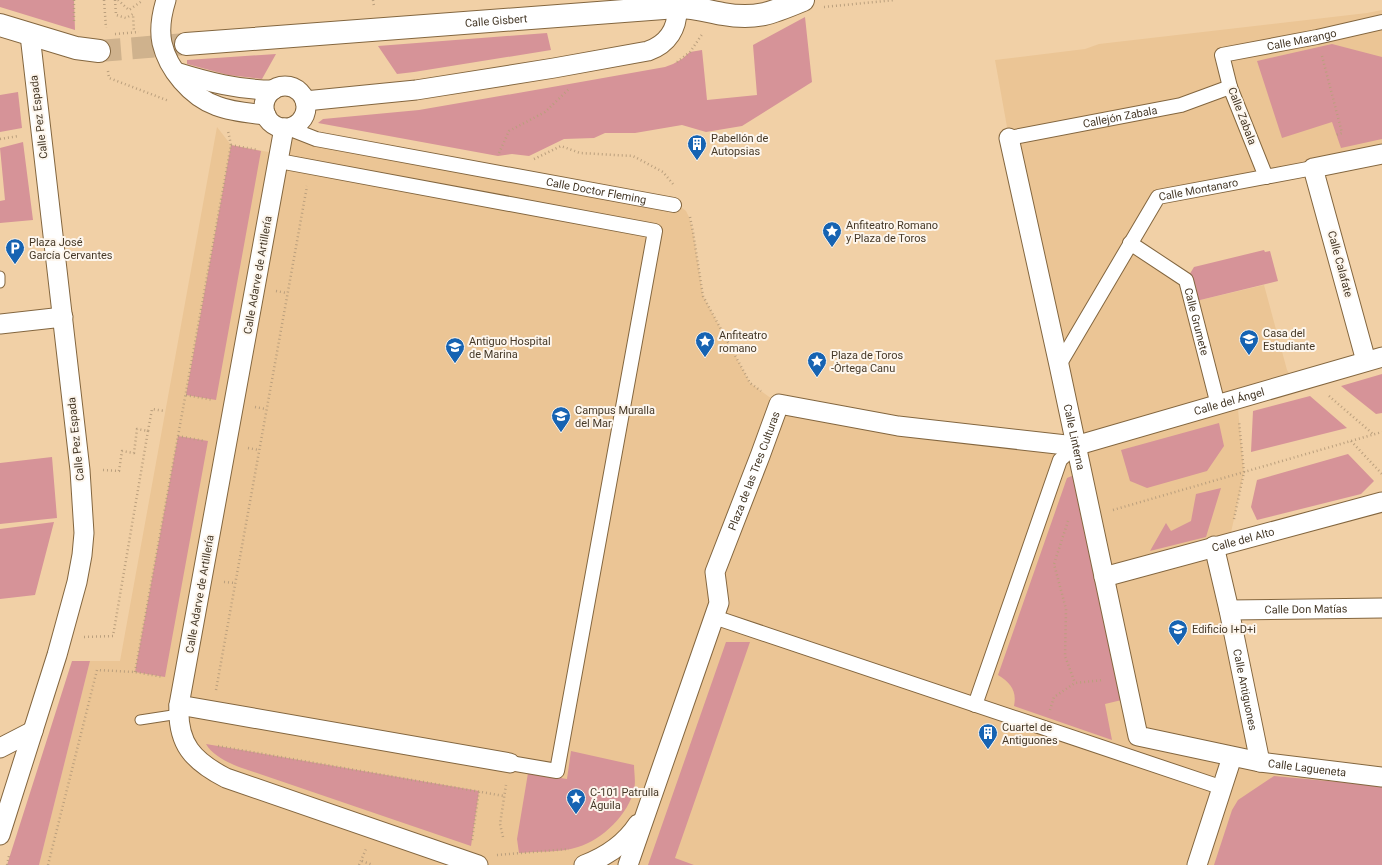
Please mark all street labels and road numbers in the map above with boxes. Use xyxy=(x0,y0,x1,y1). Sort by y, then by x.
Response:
street label: Calle Gisbert xyxy=(464,12,528,29)
street label: Calle Marango xyxy=(1266,26,1338,53)
street label: Calle Pez Espada xyxy=(27,74,51,160)
street label: Calle Zabala xyxy=(1225,85,1259,147)
street label: Callejón Zabala xyxy=(1082,103,1158,130)
street label: Calle Doctor Fleming xyxy=(545,175,647,206)
street label: Calle Montanaro xyxy=(1157,176,1239,203)
street label: Calle Adarve de Artillería xyxy=(241,215,275,335)
street label: Calle Calafate xyxy=(1325,229,1355,299)
street label: Calle Grumete xyxy=(1182,286,1212,357)
street label: Calle del Ángel xyxy=(1192,385,1266,418)
street label: Calle Pez Espada xyxy=(65,396,87,482)
street label: Calle Linterna xyxy=(1061,403,1088,471)
street label: Plaza de las Tres Culturas xyxy=(725,409,782,532)
street label: Calle del Alto xyxy=(1210,525,1276,554)
street label: Calle Adarve de Artillería xyxy=(183,534,217,654)
street label: Calle Don Matías xyxy=(1264,602,1348,616)
street label: Calle Antiguones xyxy=(1231,648,1260,732)
street label: Calle Lagueneta xyxy=(1267,757,1347,779)

